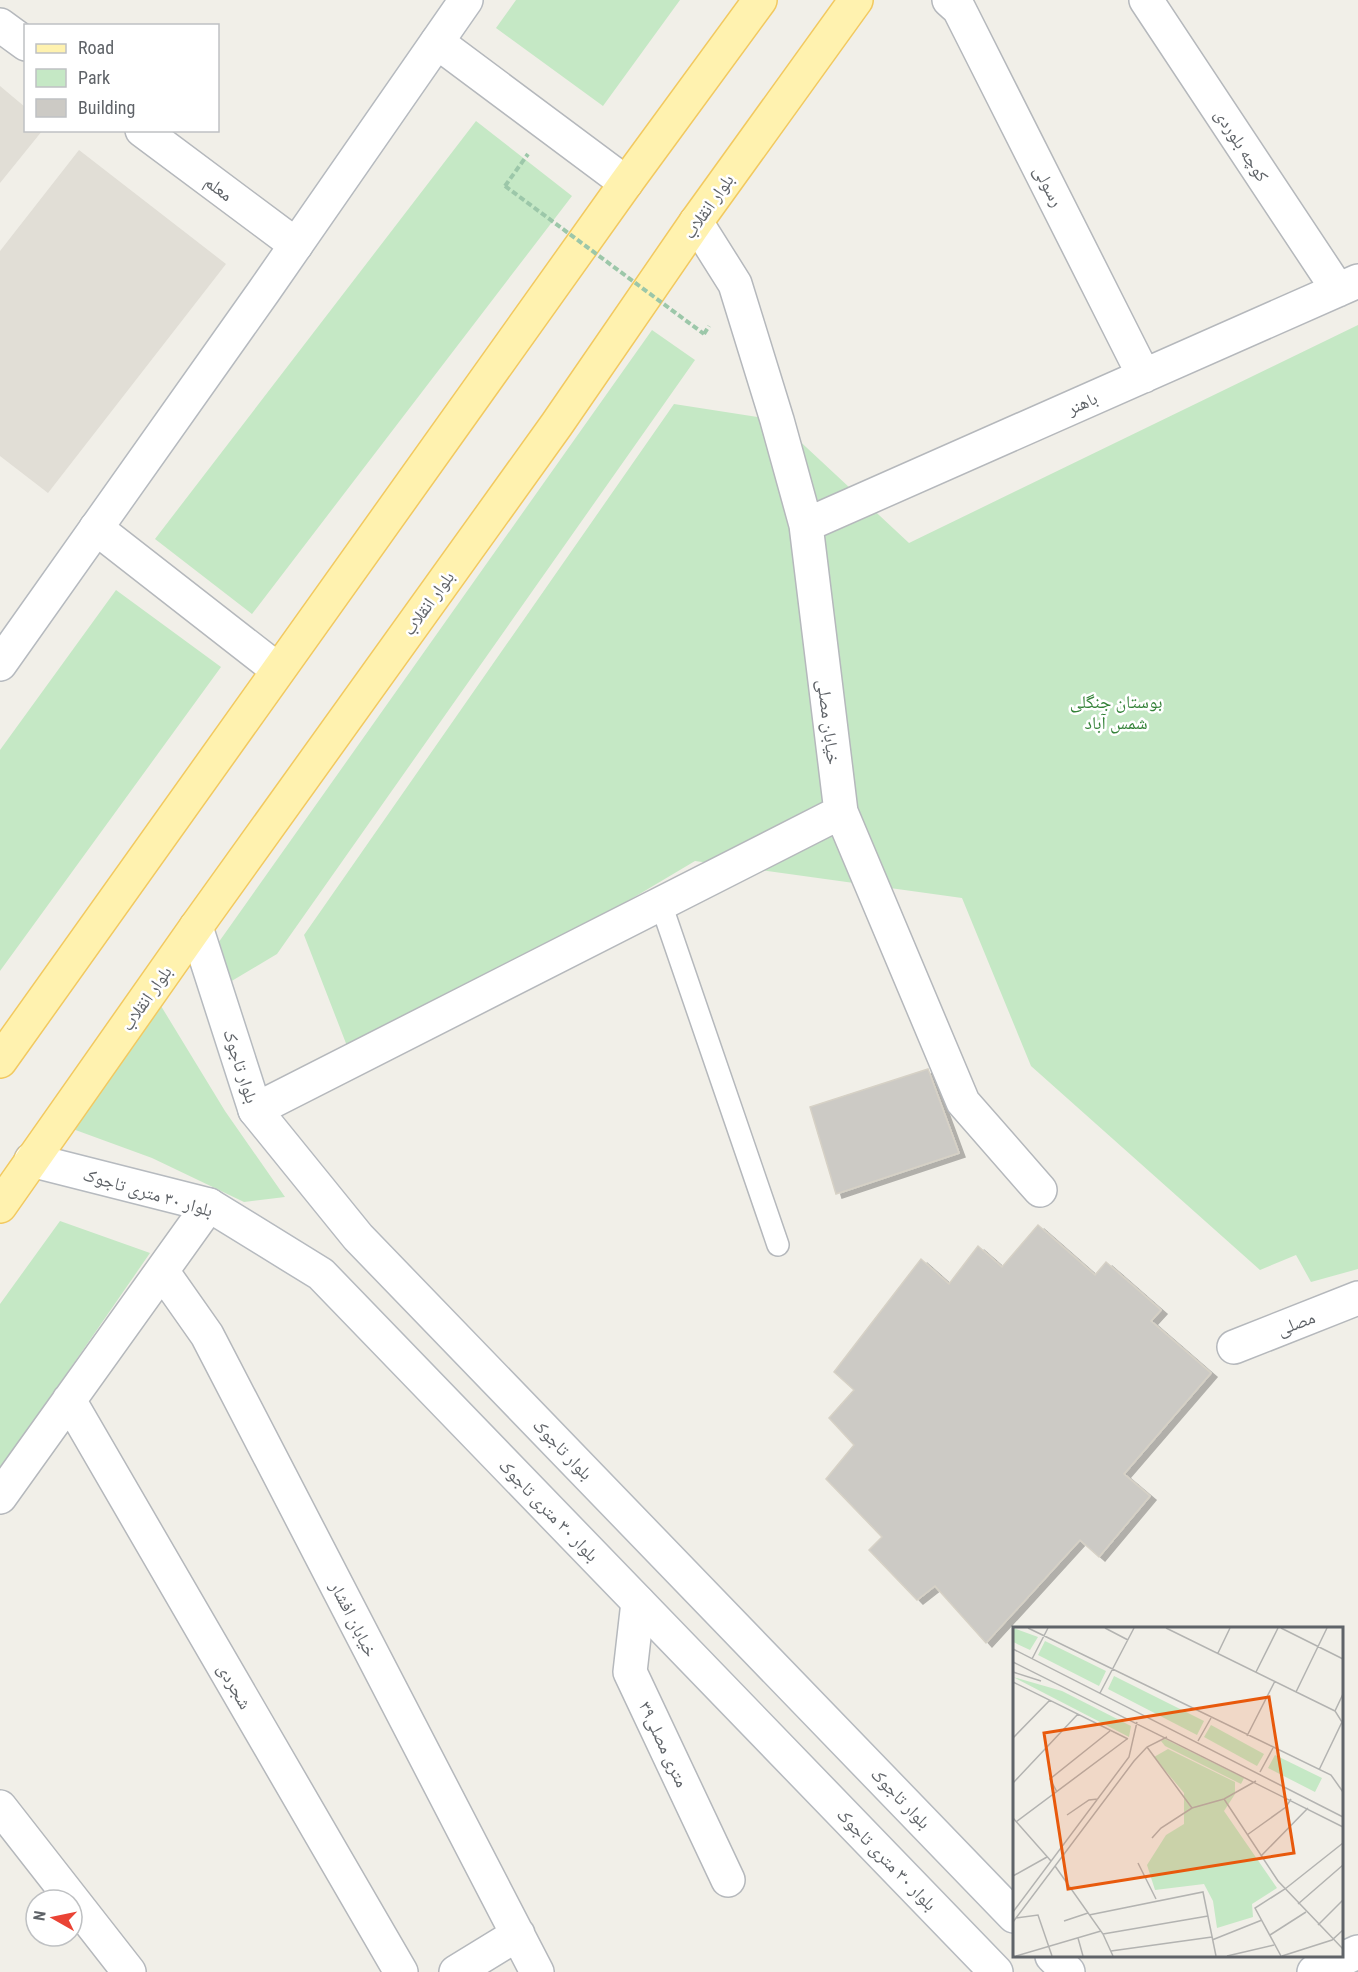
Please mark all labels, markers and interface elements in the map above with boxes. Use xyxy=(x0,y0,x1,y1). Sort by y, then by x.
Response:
legend xyxy=(24,24,219,132)
text: Road xyxy=(78,37,114,58)
text: Park xyxy=(78,67,110,88)
text: Building xyxy=(78,97,135,118)
street label: کوچه بلوردی xyxy=(1210,105,1274,186)
street label: رسولی xyxy=(1029,162,1068,211)
street label: بلوار انقلاب xyxy=(678,170,738,243)
street label: معلم xyxy=(200,171,237,207)
street label: باهنر xyxy=(1063,387,1101,420)
street label: بلوار انقلاب xyxy=(398,567,459,640)
street label: خیابان مصلی xyxy=(812,678,845,766)
park label: بوستان جنگلی شمس آباد xyxy=(1070,691,1162,734)
street label: بلوار انقلاب xyxy=(116,962,176,1035)
street label: بلوار تاجوک xyxy=(219,1026,263,1106)
street label: بلوار ۳۰ متری تاجوک xyxy=(80,1163,215,1222)
street label: مصلی xyxy=(1274,1306,1318,1341)
street label: بلوار تاجوک xyxy=(528,1414,597,1484)
street label: بلوار ۳۰ متری تاجوک xyxy=(494,1454,603,1566)
street label: خیابان افشار xyxy=(325,1577,382,1661)
inset map xyxy=(1013,1627,1343,1957)
street label: شجردی xyxy=(213,1659,257,1713)
street label: ۳۹متری مصلی xyxy=(634,1698,693,1791)
street label: بلوار تاجوک xyxy=(866,1763,935,1833)
street label: بلوار ۳۰ متری تاجوک xyxy=(832,1803,941,1915)
north arrow xyxy=(24,1888,84,1948)
text: N xyxy=(30,1909,50,1922)

